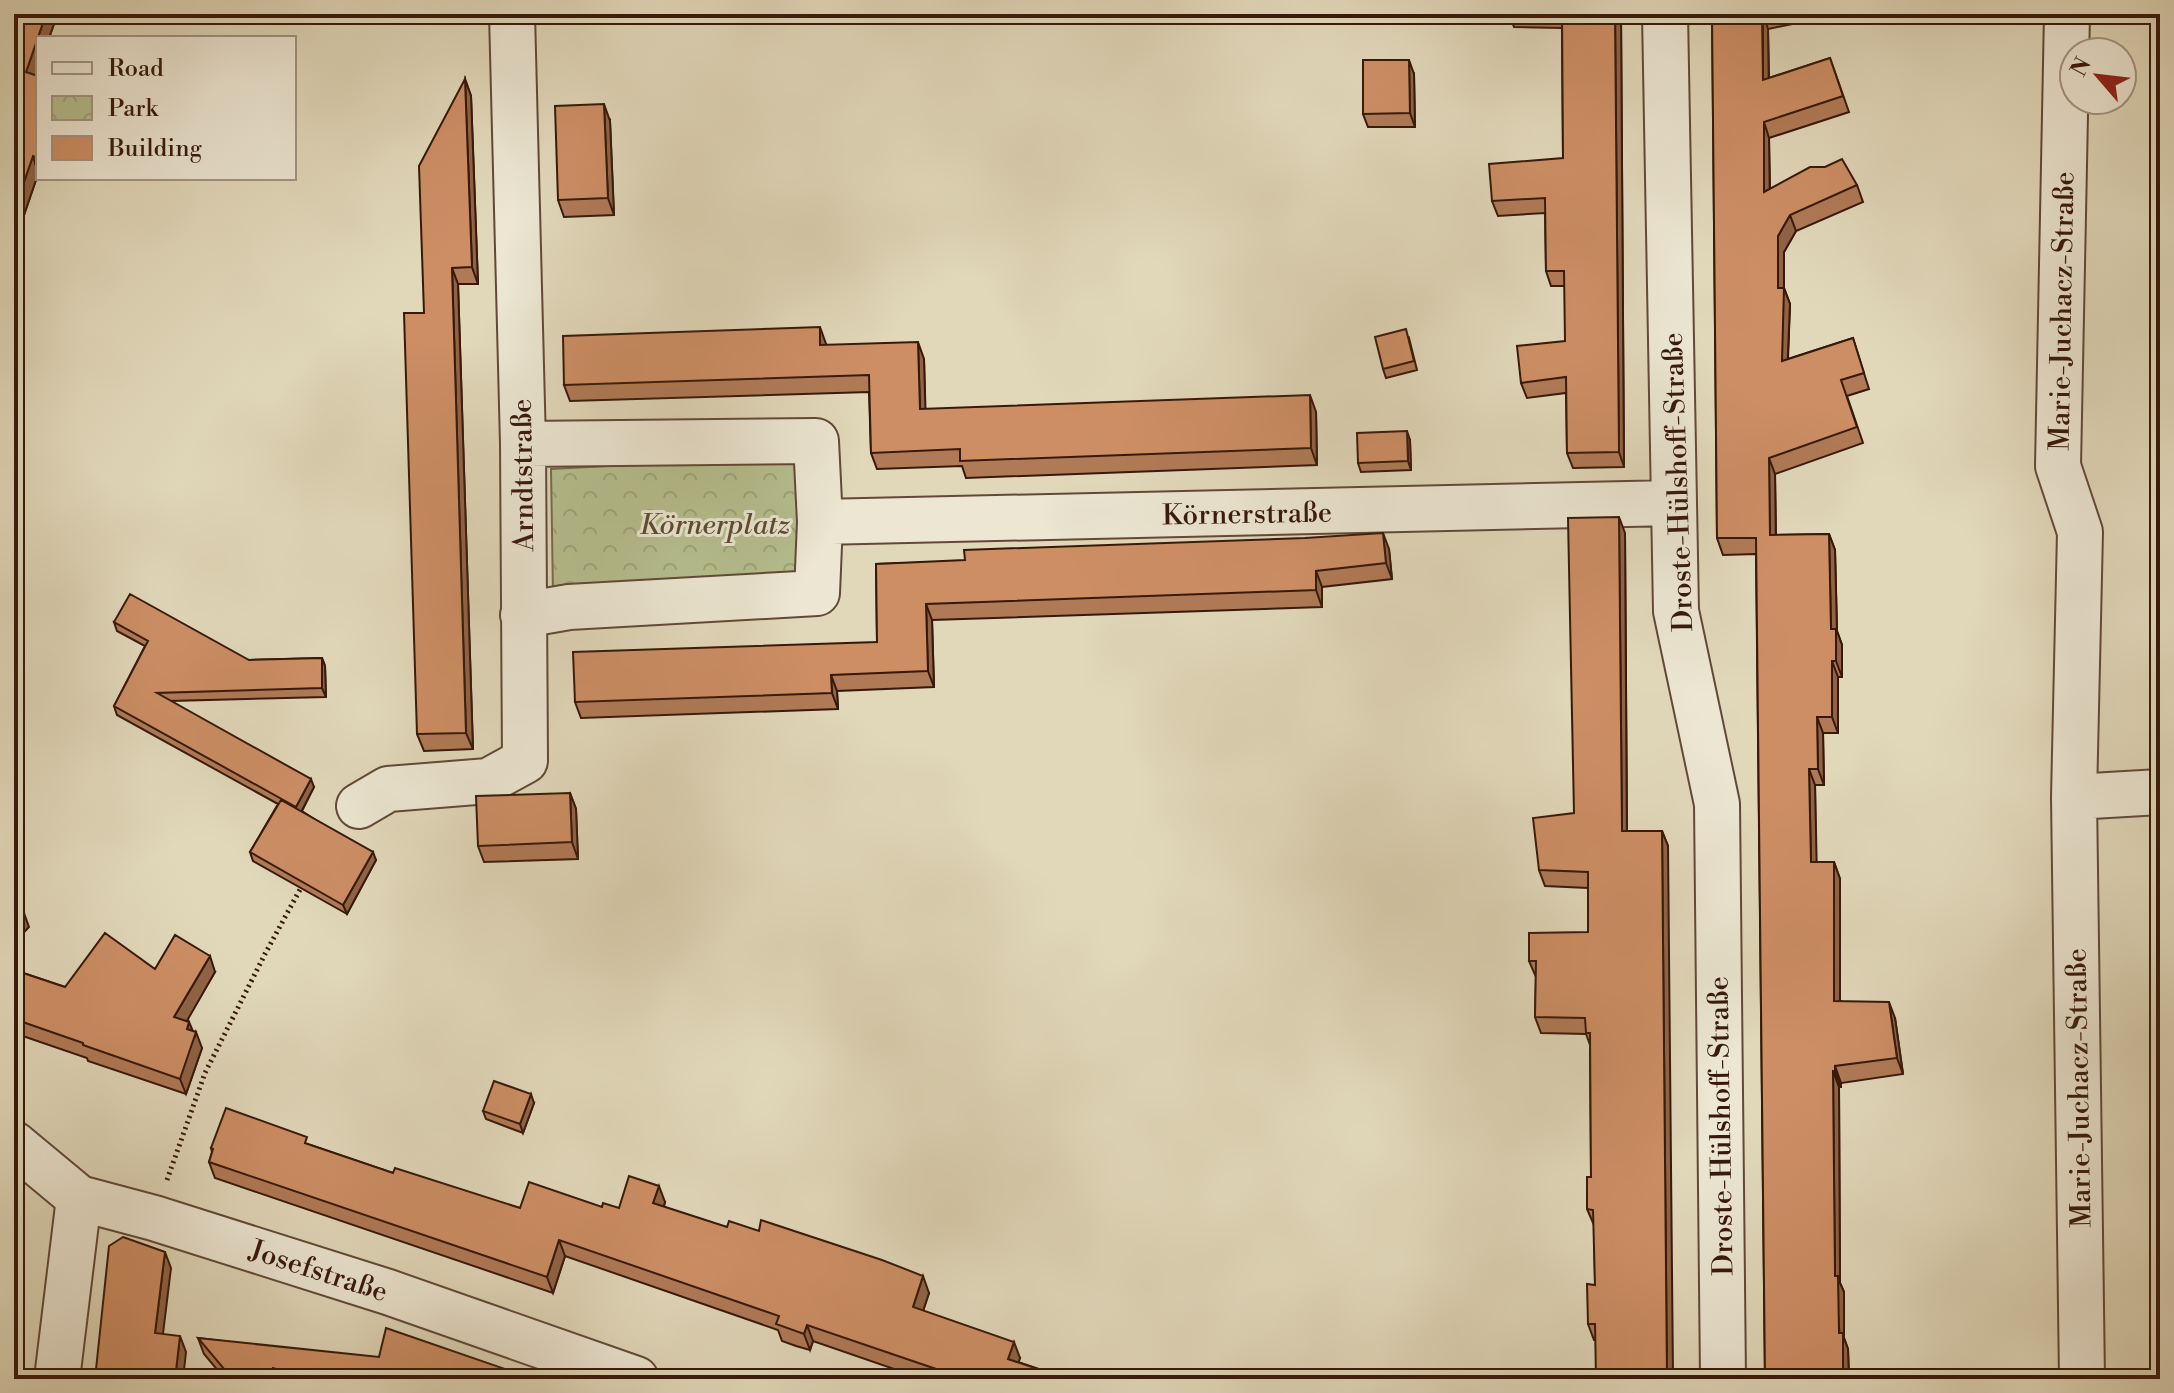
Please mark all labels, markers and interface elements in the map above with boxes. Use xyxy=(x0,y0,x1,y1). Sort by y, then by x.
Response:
legend xyxy=(36,36,296,180)
north arrow xyxy=(2058,36,2138,116)
text: N xyxy=(2066,53,2098,81)
text: Road xyxy=(108,54,164,84)
text: Park xyxy=(108,94,159,124)
text: Building xyxy=(107,134,202,164)
street label: Marie-Juchacz-Straße xyxy=(2043,171,2082,451)
street label: Droste-Hülshoff-Straße xyxy=(1656,332,1701,632)
street label: Arndtstraße xyxy=(505,398,542,553)
street label: Körnerstraße xyxy=(1162,496,1332,533)
park label: Körnerplatz xyxy=(639,508,791,543)
street label: Marie-Juchacz-Straße xyxy=(2060,948,2099,1228)
street label: Droste-Hülshoff-Straße xyxy=(1701,976,1742,1276)
street label: Josefstraße xyxy=(244,1232,392,1310)

